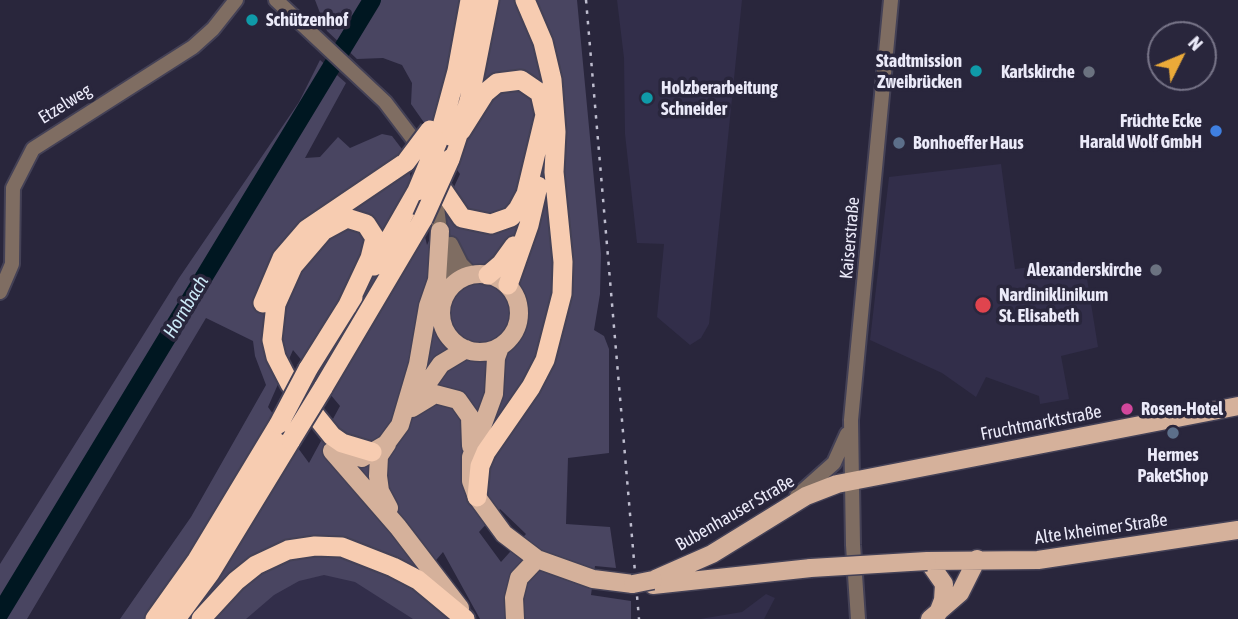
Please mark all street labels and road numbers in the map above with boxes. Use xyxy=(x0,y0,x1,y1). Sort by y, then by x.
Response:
street label: Etzelweg xyxy=(35,79,95,129)
street label: Kaiserstraße xyxy=(836,196,864,280)
street label: Fruchtmarktstraße xyxy=(979,401,1103,445)
street label: Bubenhauser Straße xyxy=(672,470,798,556)
street label: Alte Ixheimer Straße xyxy=(1033,509,1169,549)

